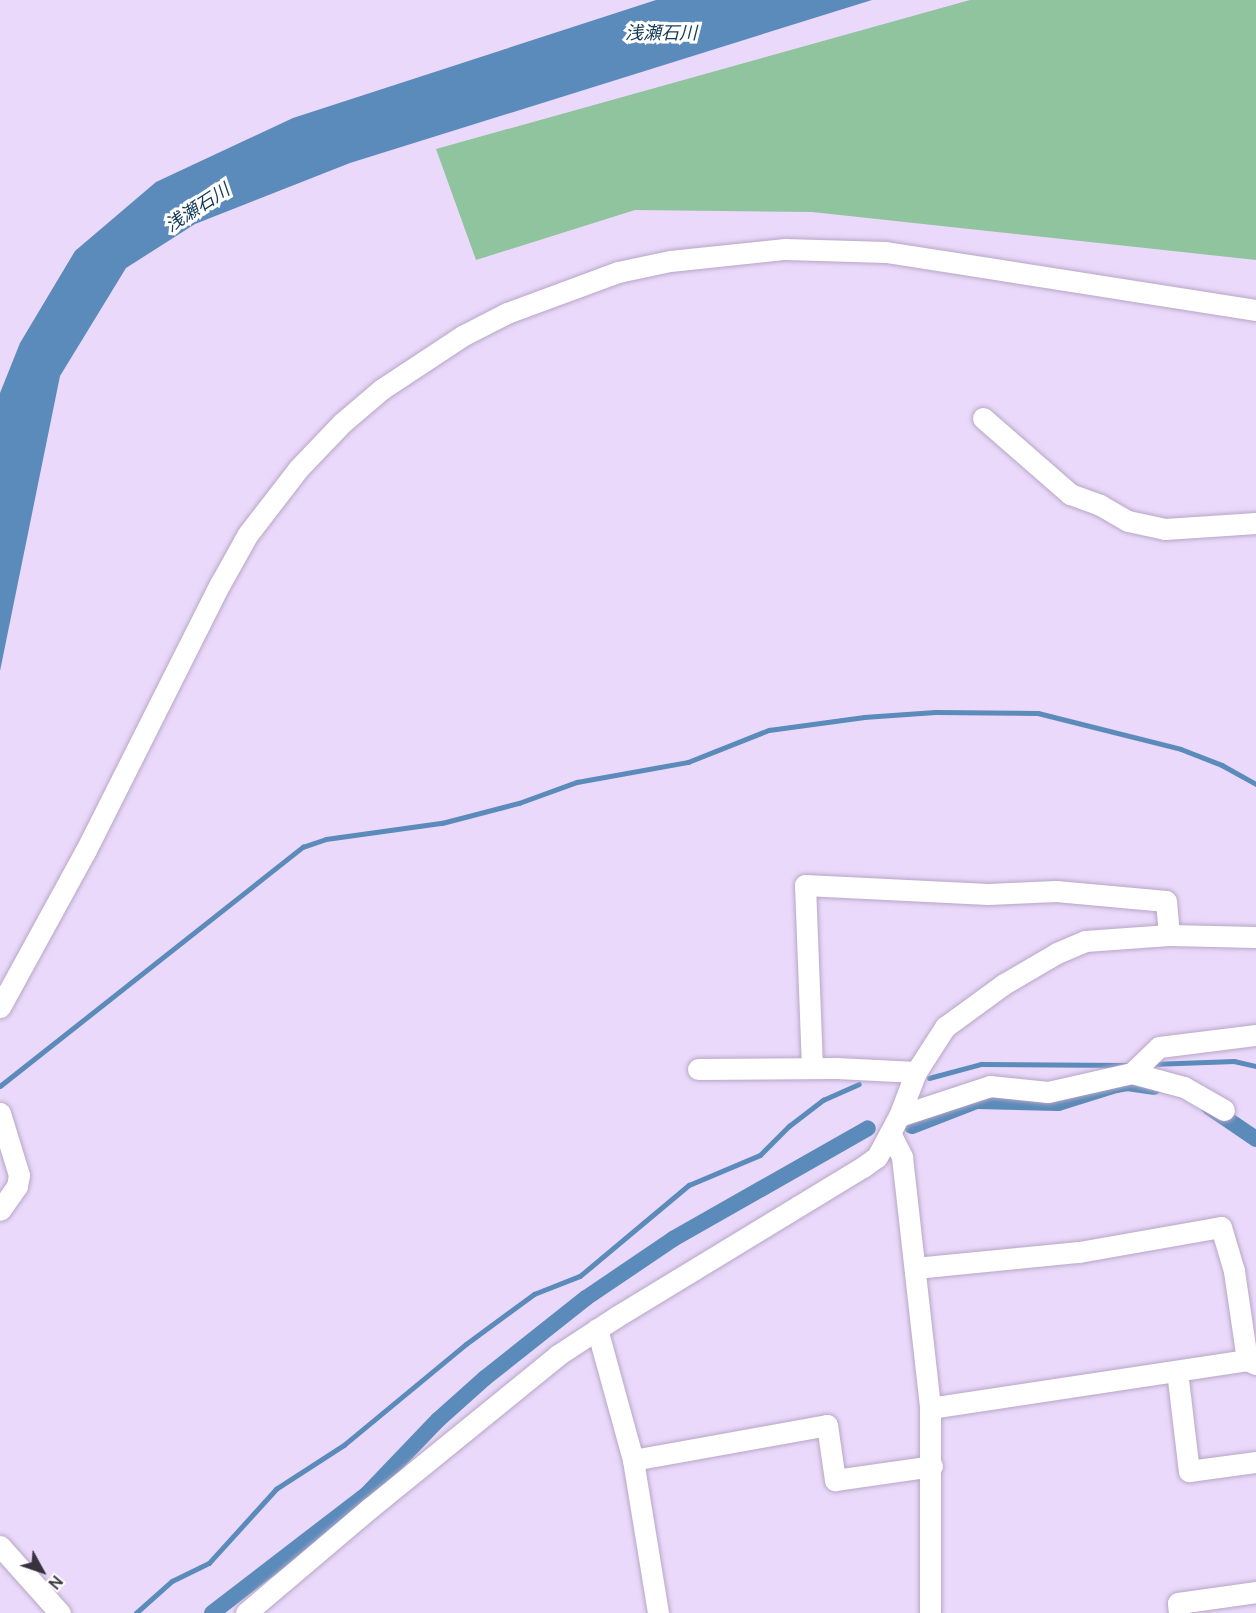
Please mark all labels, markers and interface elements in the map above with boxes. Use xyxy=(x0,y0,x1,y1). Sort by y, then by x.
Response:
water label: 浅瀬石川 xyxy=(625,21,697,43)
water label: 浅瀬石川 xyxy=(161,178,233,236)
north arrow xyxy=(12,1541,72,1601)
text: N xyxy=(44,1571,68,1594)

